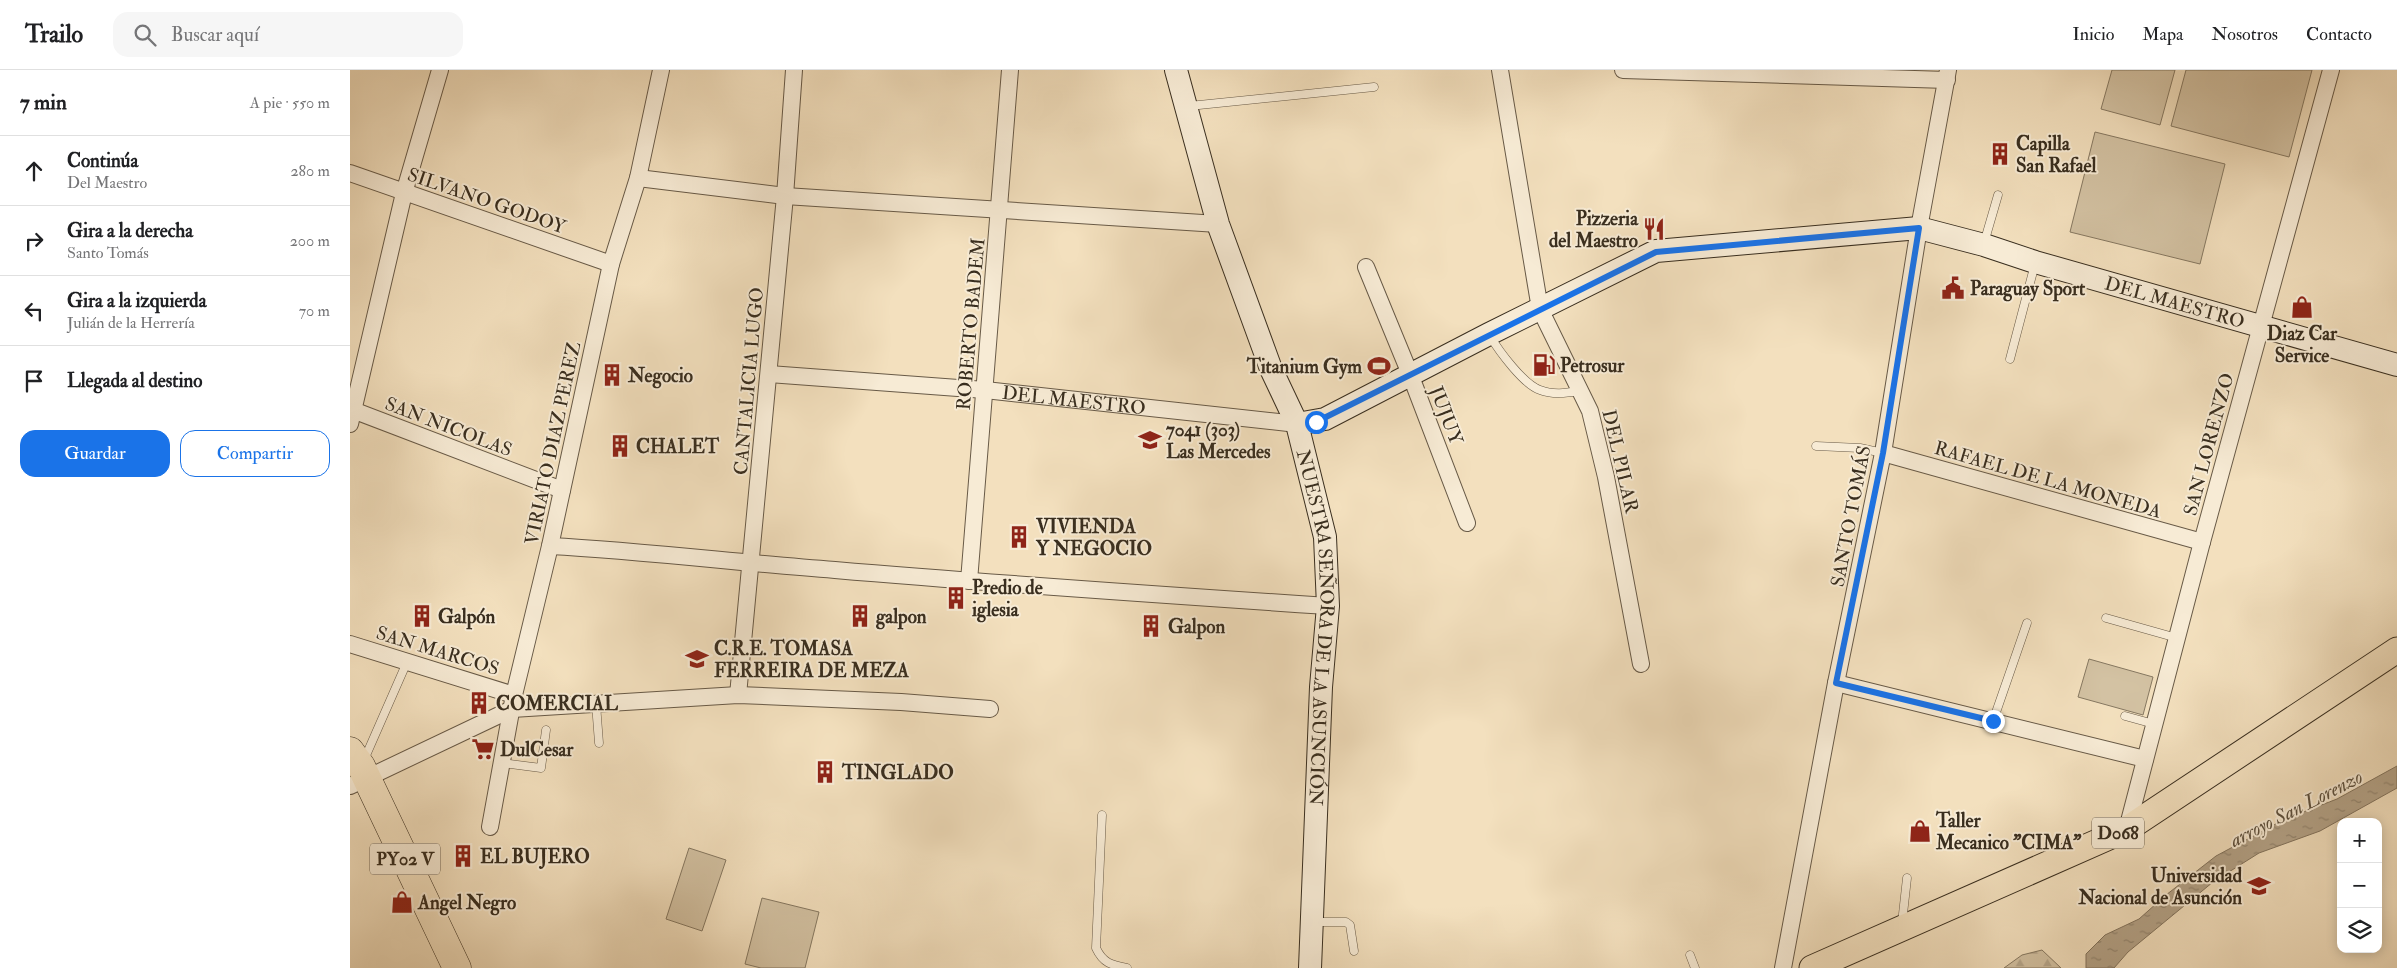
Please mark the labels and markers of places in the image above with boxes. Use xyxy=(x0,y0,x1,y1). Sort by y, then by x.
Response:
place label: Capilla San Rafael xyxy=(2016,132,2096,178)
building icon: Capilla San Rafael xyxy=(1987,141,2013,167)
place label: Pizzeria del Maestro xyxy=(1549,207,1639,253)
restaurant icon: Pizzeria del Maestro xyxy=(1641,216,1667,242)
public building icon: Paraguay Sport xyxy=(1940,275,1966,301)
place label: Paraguay Sport xyxy=(1970,277,2086,302)
shop icon: Diaz Car Service xyxy=(2289,294,2315,320)
place label: Diaz Car Service xyxy=(2267,322,2338,368)
fuel station icon: Petrosur xyxy=(1531,352,1557,378)
sports icon: Titanium Gym xyxy=(1366,353,1392,379)
place label: Petrosur xyxy=(1560,354,1625,378)
place label: Titanium Gym xyxy=(1246,355,1362,380)
building icon: Negocio xyxy=(599,362,625,388)
place label: Negocio xyxy=(627,364,693,389)
place label: 7041 (303) Las Mercedes xyxy=(1166,418,1271,464)
school or university icon: 7041 (303) Las Mercedes xyxy=(1137,427,1163,453)
building icon: CHALET xyxy=(607,433,633,459)
place label: CHALET xyxy=(636,435,720,459)
place label: VIVIENDA Y NEGOCIO xyxy=(1035,515,1152,561)
building icon: VIVIENDA Y NEGOCIO xyxy=(1006,524,1032,550)
place label: Predio de iglesia xyxy=(971,576,1043,623)
building icon: Predio de iglesia xyxy=(943,585,969,611)
building icon: Galpón xyxy=(409,603,435,629)
building icon: galpon xyxy=(847,603,873,629)
place label: Galpón xyxy=(438,605,495,630)
place label: galpon xyxy=(875,605,927,630)
building icon: Galpon xyxy=(1138,613,1164,639)
place label: Galpon xyxy=(1168,615,1225,640)
place label: C.R.E. TOMASA FERREIRA DE MEZA xyxy=(714,637,910,683)
school or university icon: C.R.E. TOMASA FERREIRA DE MEZA xyxy=(684,646,710,672)
building icon: COMERCIAL xyxy=(466,690,492,716)
place label: COMERCIAL xyxy=(496,692,618,716)
supermarket icon: DulCesar xyxy=(470,736,496,762)
place label: DulCesar xyxy=(500,738,574,762)
building icon: TINGLADO xyxy=(812,759,838,785)
place label: TINGLADO xyxy=(841,761,954,785)
place label: Taller Mecanico "CIMA" xyxy=(1935,809,2082,855)
shop icon: Taller Mecanico "CIMA" xyxy=(1907,818,1933,844)
building icon: EL BUJERO xyxy=(450,843,476,869)
place label: EL BUJERO xyxy=(480,845,590,869)
place label: Universidad Nacional de Asunción xyxy=(2077,864,2243,910)
school or university icon: Universidad Nacional de Asunción xyxy=(2246,873,2272,899)
shop icon: Angel Negro xyxy=(389,889,415,915)
place label: Angel Negro xyxy=(417,891,516,916)

